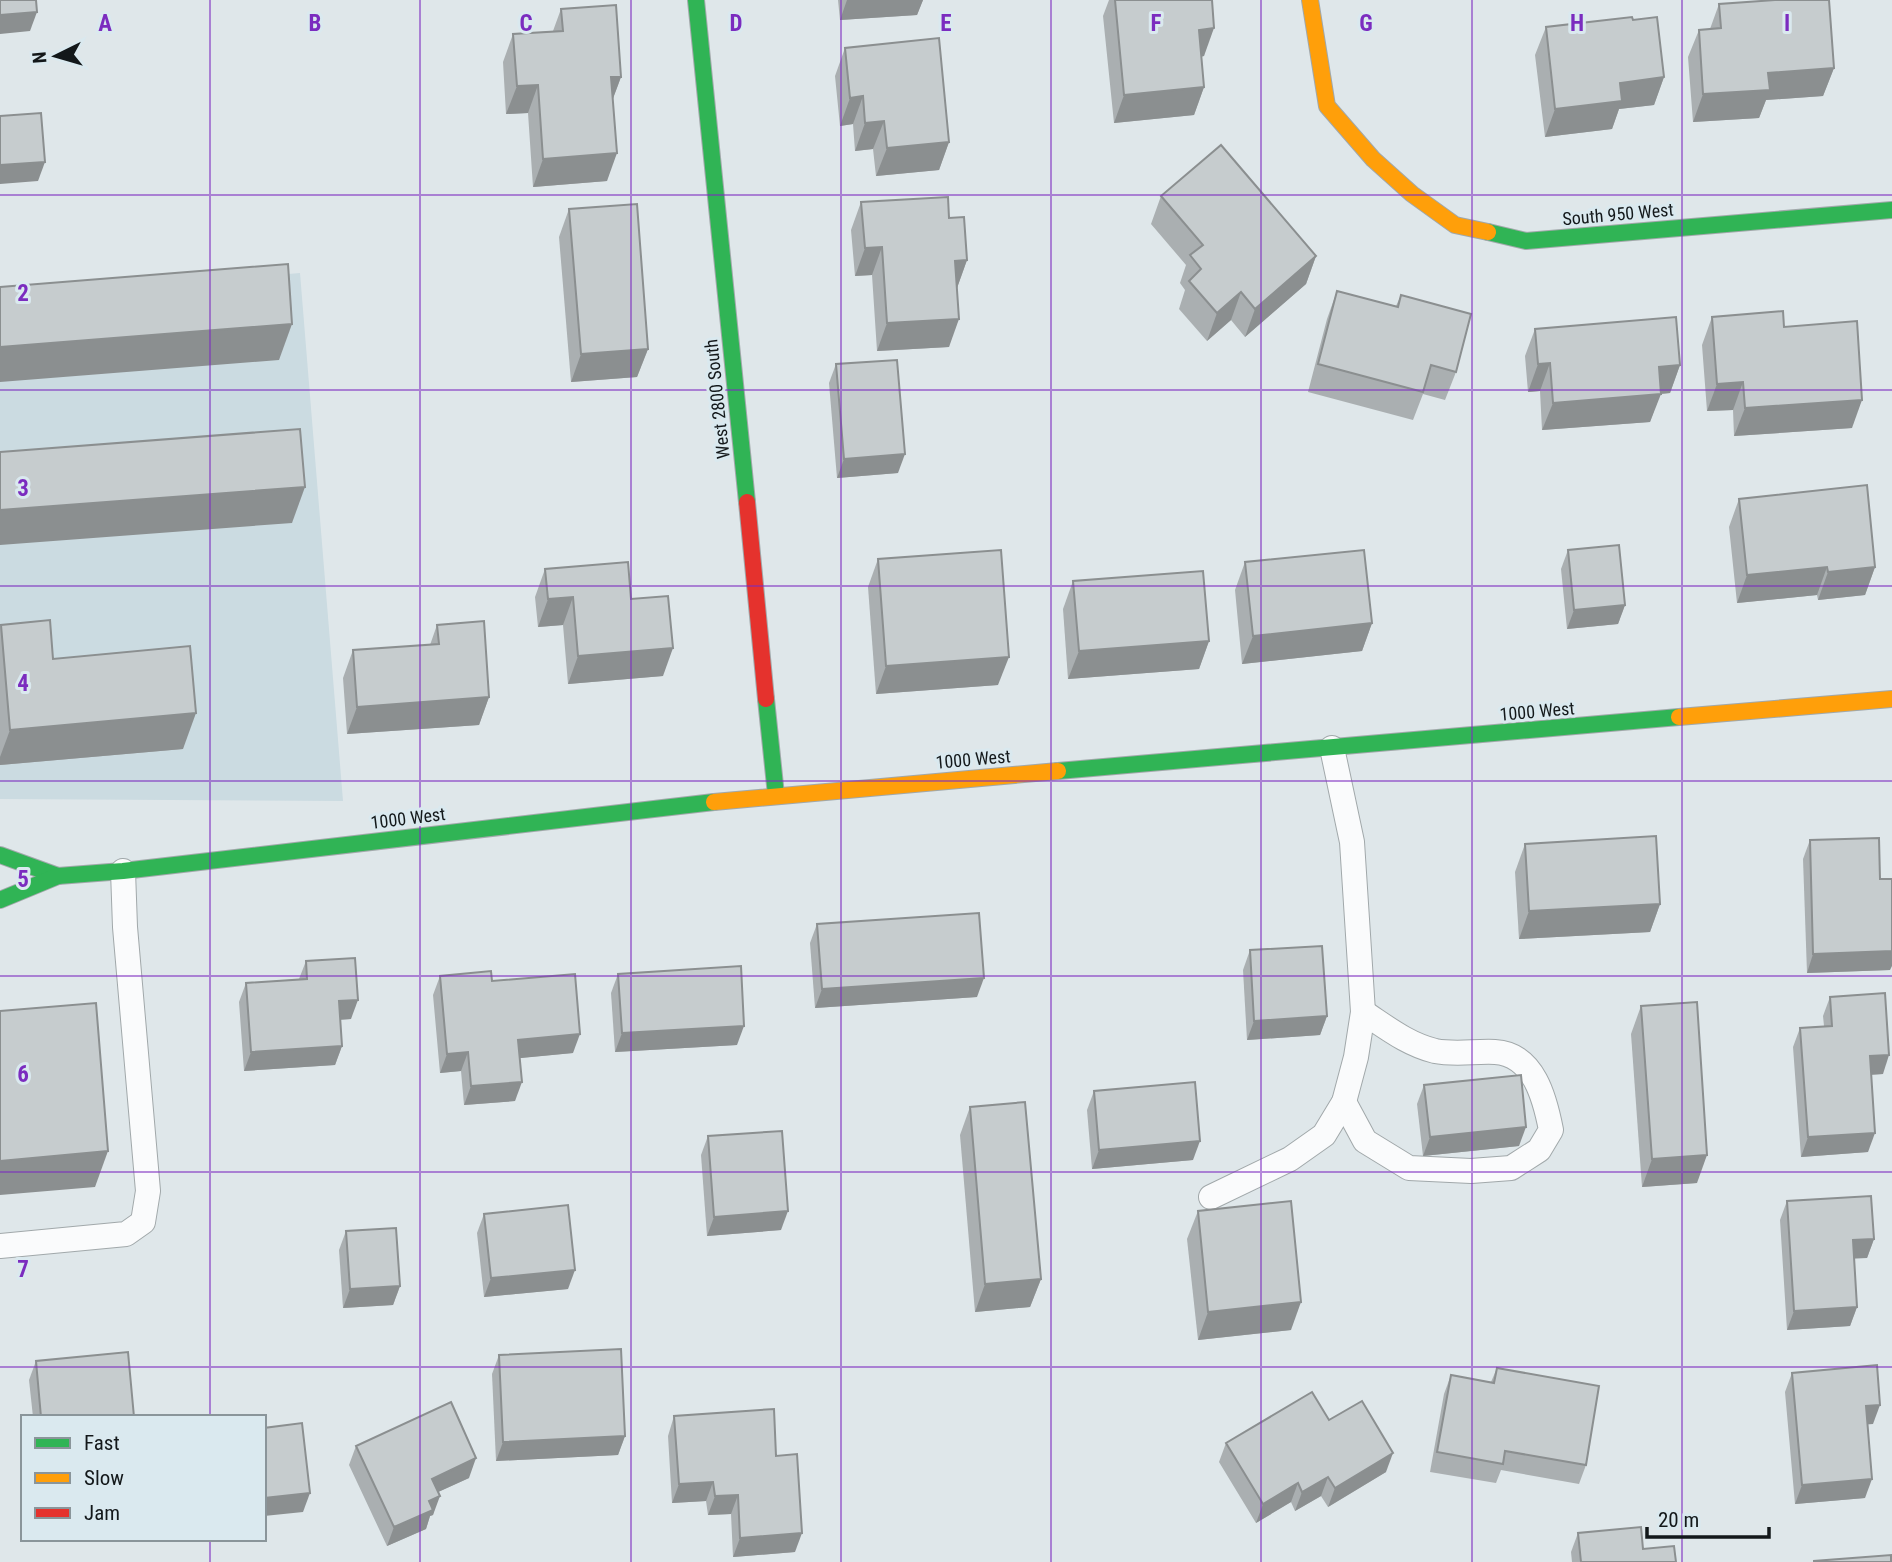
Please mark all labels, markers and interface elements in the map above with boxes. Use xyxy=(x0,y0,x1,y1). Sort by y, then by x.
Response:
text: A xyxy=(98,10,112,37)
text: B xyxy=(309,10,321,37)
text: C xyxy=(519,10,533,37)
text: D xyxy=(730,10,743,37)
text: E xyxy=(940,10,952,37)
text: F xyxy=(1151,10,1162,37)
text: G xyxy=(1359,10,1373,37)
text: H xyxy=(1570,10,1584,37)
text: I xyxy=(1784,10,1790,37)
north arrow xyxy=(21,21,91,91)
text: N xyxy=(28,51,52,64)
street label: South 950 West xyxy=(1562,199,1674,229)
text: 2 xyxy=(17,280,29,307)
street label: West 2800 South xyxy=(700,338,734,460)
text: 3 xyxy=(17,475,29,502)
text: 4 xyxy=(17,670,29,697)
street label: 1000 West xyxy=(1499,697,1575,725)
street label: 1000 West xyxy=(935,745,1011,773)
street label: 1000 West xyxy=(369,803,447,833)
text: 5 xyxy=(17,866,29,893)
text: 6 xyxy=(17,1061,29,1088)
text: 7 xyxy=(17,1256,29,1283)
legend xyxy=(21,1415,266,1541)
text: Fast xyxy=(84,1431,120,1455)
text: Slow xyxy=(84,1466,124,1490)
scale bar xyxy=(1647,1496,1770,1540)
text: Jam xyxy=(84,1501,120,1525)
text: 20 m xyxy=(1658,1508,1699,1532)

